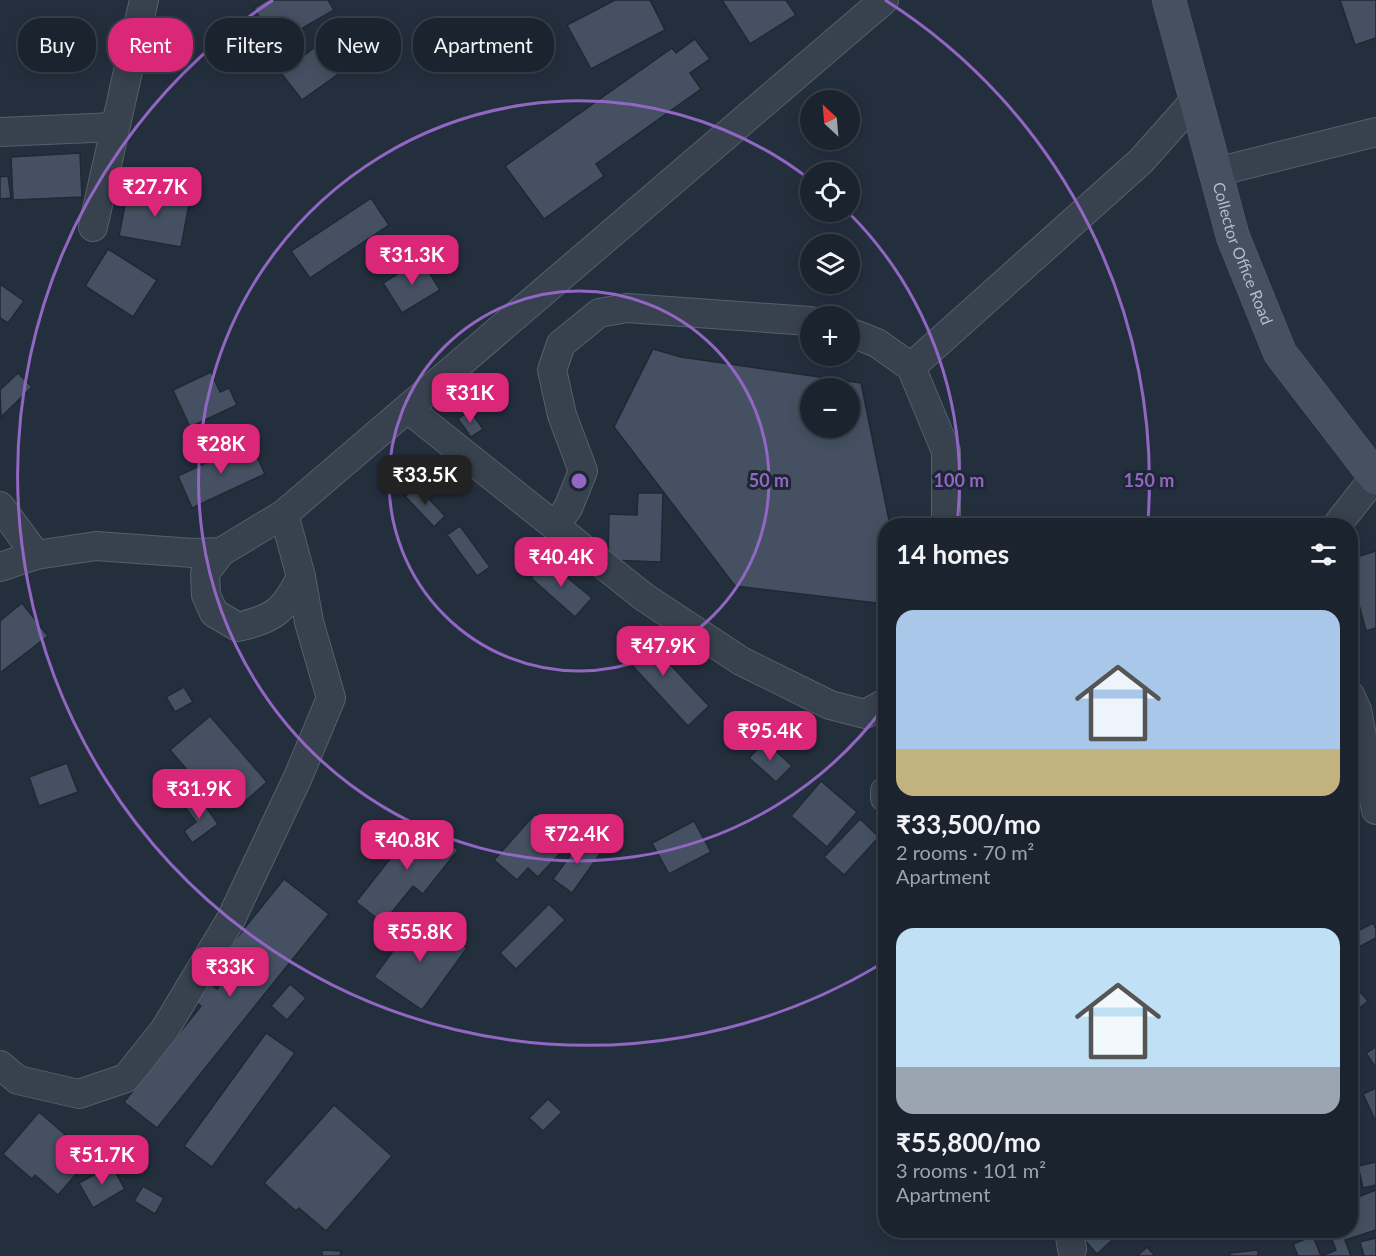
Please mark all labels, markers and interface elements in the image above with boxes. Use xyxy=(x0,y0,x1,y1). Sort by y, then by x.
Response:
chip: Buy xyxy=(18,18,96,72)
chip: Rent xyxy=(108,18,193,72)
chip: Filters xyxy=(205,18,304,72)
chip: New xyxy=(316,18,401,72)
chip: Apartment xyxy=(413,18,554,72)
north arrow xyxy=(800,90,860,150)
map controls xyxy=(800,90,860,438)
button: locate xyxy=(800,162,860,222)
pin: ₹27.7K xyxy=(106,167,204,218)
text: ₹27.7K xyxy=(123,174,187,198)
street label: Collector Office Road xyxy=(1210,180,1277,327)
button: layers xyxy=(800,234,860,294)
pin: ₹31.3K xyxy=(363,235,461,286)
text: ₹31.3K xyxy=(380,242,444,266)
button: + xyxy=(800,306,860,366)
pin: ₹31K xyxy=(434,373,506,424)
button: − xyxy=(800,378,860,438)
text: ₹31K xyxy=(446,380,494,404)
pin: ₹28K xyxy=(185,424,257,475)
text: ₹28K xyxy=(197,431,245,455)
pin: ₹33.5K xyxy=(376,455,474,506)
text: ₹33.5K xyxy=(393,462,457,486)
text: 50 m xyxy=(749,469,789,491)
text: 100 m xyxy=(934,469,984,491)
text: 150 m xyxy=(1124,469,1174,491)
centre of rings xyxy=(569,471,589,491)
pin: ₹40.4K xyxy=(512,537,610,588)
text: 14 homes xyxy=(896,538,1009,570)
icon: filters xyxy=(1307,538,1340,571)
text: ₹40.4K xyxy=(529,544,593,568)
pin: ₹47.9K xyxy=(614,626,712,677)
text: ₹47.9K xyxy=(631,633,695,657)
icon: home xyxy=(1064,649,1172,757)
pin: ₹95.4K xyxy=(721,711,819,762)
text: ₹95.4K xyxy=(738,718,802,742)
pin: ₹31.9K xyxy=(150,769,248,820)
text: ₹31.9K xyxy=(167,776,231,800)
text: ₹33,500/mo xyxy=(896,808,1041,840)
pin: ₹72.4K xyxy=(528,814,626,865)
pin: ₹40.8K xyxy=(358,820,456,871)
text: ₹72.4K xyxy=(545,821,609,845)
text: ₹40.8K xyxy=(375,827,439,851)
text: 2 rooms · 70 m² xyxy=(896,840,1034,864)
text: Apartment xyxy=(896,864,990,888)
pin: ₹55.8K xyxy=(371,912,469,963)
text: ₹55.8K xyxy=(388,919,452,943)
pin: ₹33K xyxy=(194,947,266,998)
text: ₹33K xyxy=(206,954,254,978)
icon: home xyxy=(1064,967,1172,1075)
text: ₹55,800/mo xyxy=(896,1126,1041,1158)
pin: ₹51.7K xyxy=(53,1135,151,1186)
text: ₹51.7K xyxy=(70,1142,134,1166)
text: 3 rooms · 101 m² xyxy=(896,1158,1046,1182)
text: Apartment xyxy=(896,1182,990,1206)

